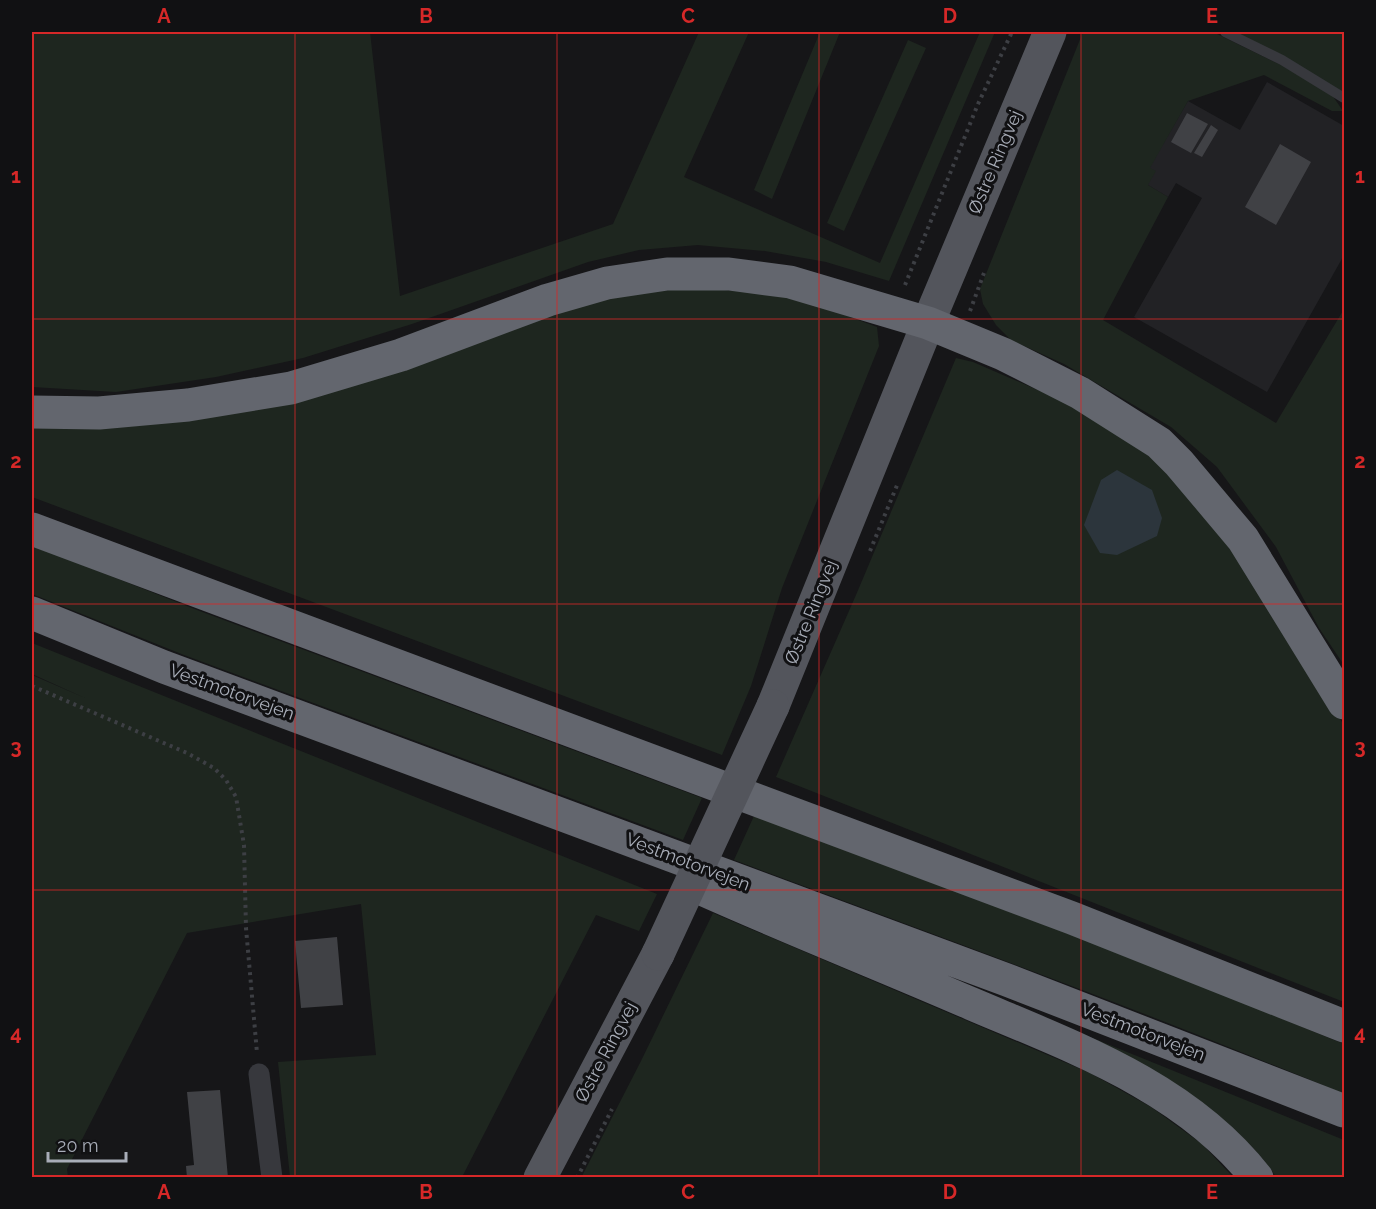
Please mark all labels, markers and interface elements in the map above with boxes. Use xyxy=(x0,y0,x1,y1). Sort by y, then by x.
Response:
text: A xyxy=(157,4,171,28)
text: B xyxy=(419,4,433,28)
text: C xyxy=(681,4,695,28)
text: D xyxy=(943,4,957,28)
text: E xyxy=(1206,4,1218,28)
street label: Østre Ringvej xyxy=(963,107,1026,217)
text: 1 xyxy=(11,164,21,188)
text: 1 xyxy=(1355,164,1365,188)
text: 2 xyxy=(10,449,22,473)
text: 2 xyxy=(1354,449,1366,473)
street label: Østre Ringvej xyxy=(780,557,841,667)
street label: Vestmotorvejen xyxy=(167,659,297,724)
text: 3 xyxy=(10,735,22,759)
text: 3 xyxy=(1354,735,1366,759)
street label: Vestmotorvejen xyxy=(623,828,753,895)
street label: Østre Ringvej xyxy=(570,998,641,1105)
street label: Vestmotorvejen xyxy=(1078,998,1208,1065)
text: 4 xyxy=(10,1021,22,1045)
text: 4 xyxy=(1354,1021,1366,1045)
scale bar xyxy=(48,1125,126,1163)
text: 20 m xyxy=(57,1135,99,1156)
text: A xyxy=(157,1180,171,1204)
text: B xyxy=(419,1180,433,1204)
text: C xyxy=(681,1180,695,1204)
text: D xyxy=(943,1180,957,1204)
text: E xyxy=(1206,1180,1218,1204)

